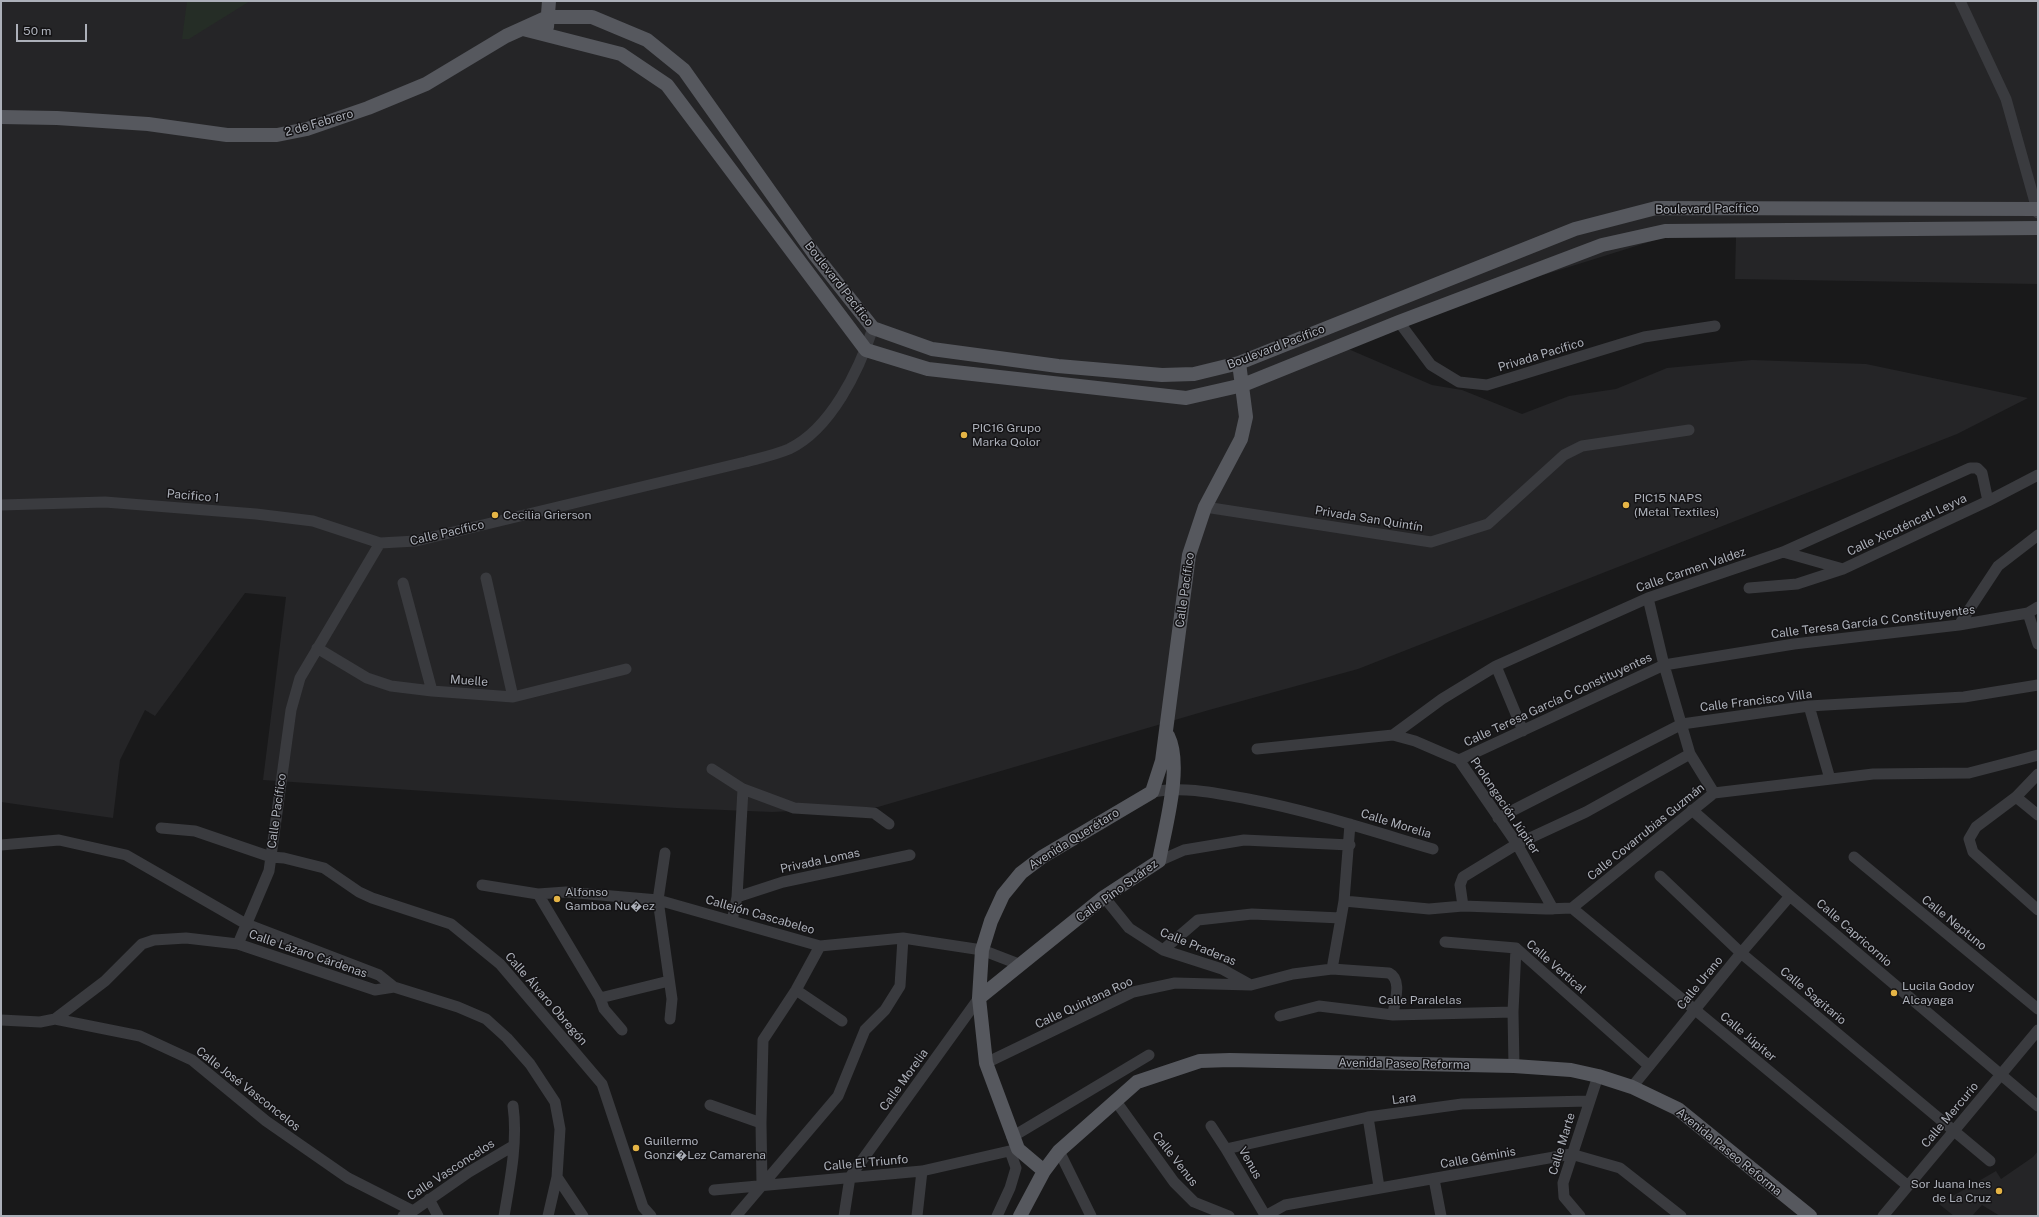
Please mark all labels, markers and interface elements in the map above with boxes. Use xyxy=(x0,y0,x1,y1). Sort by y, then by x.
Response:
scale bar xyxy=(18,16,89,42)
text: 50 m xyxy=(23,24,51,38)
street label: 2 de Febrero xyxy=(283,106,355,140)
street label: Boulevard Pacífico xyxy=(1655,201,1759,217)
street label: Boulevard Pacífico xyxy=(801,239,877,329)
street label: Boulevard Pacífico xyxy=(1225,322,1327,372)
street label: Privada Pacífico xyxy=(1496,335,1586,375)
place label: PIC16 Grupo Marka Qolor xyxy=(972,421,1041,449)
marker: PIC16 Grupo Marka Qolor xyxy=(959,430,969,440)
street label: Pacifico 1 xyxy=(166,487,220,505)
place label: PIC15 NAPS (Metal Textiles) xyxy=(1634,491,1719,519)
street label: Calle Xicoténcatl Leyva xyxy=(1845,491,1969,559)
marker: PIC15 NAPS (Metal Textiles) xyxy=(1621,500,1631,510)
street label: Privada San Quintín xyxy=(1314,503,1424,535)
place label: Cecilia Grierson xyxy=(503,508,591,522)
marker: Cecilia Grierson xyxy=(490,510,500,520)
street label: Calle Pacífico xyxy=(408,517,486,549)
street label: Calle Carmen Valdez xyxy=(1634,544,1748,596)
street label: Calle Pacífico xyxy=(1173,551,1197,629)
street label: Calle Teresa García C Constituyentes xyxy=(1770,602,1976,642)
street label: Calle Teresa García C Constituyentes xyxy=(1462,650,1654,750)
street label: Muelle xyxy=(450,672,488,690)
street label: Calle Francisco Villa xyxy=(1699,687,1813,715)
street label: Prolongación Júpiter xyxy=(1467,755,1543,857)
street label: Calle Pacífico xyxy=(265,772,289,850)
street label: Calle Covarrubias Guzmán xyxy=(1585,780,1707,884)
street label: Avenida Querétaro xyxy=(1026,805,1122,873)
street label: Calle Morelia xyxy=(1359,806,1433,842)
street label: Privada Lomas xyxy=(779,846,861,876)
street label: Calle Pino Suárez xyxy=(1073,857,1161,925)
place label: Alfonso Gamboa Nu�ez xyxy=(565,885,655,913)
street label: Calle Neptuno xyxy=(1919,892,1989,954)
street label: Callejón Cascabeleo xyxy=(704,893,816,937)
marker: Alfonso Gamboa Nu�ez xyxy=(552,894,562,904)
street label: Calle Capricornio xyxy=(1813,896,1895,970)
street label: Calle Praderas xyxy=(1158,925,1238,969)
street label: Calle Lázaro Cárdenas xyxy=(247,927,369,981)
street label: Calle Vertical xyxy=(1523,937,1589,997)
street label: Calle Álvaro Obregón xyxy=(502,950,590,1048)
street label: Calle Urano xyxy=(1674,953,1726,1013)
street label: Calle Sagitario xyxy=(1777,964,1849,1028)
street label: Calle Quintana Roo xyxy=(1033,974,1135,1032)
place label: Lucila Godoy Alcayaga xyxy=(1902,979,1974,1007)
marker: Lucila Godoy Alcayaga xyxy=(1889,988,1899,998)
street label: Calle Paralelas xyxy=(1379,993,1461,1007)
street label: Calle Júpiter xyxy=(1717,1009,1779,1065)
street label: Calle José Vasconcelos xyxy=(193,1044,303,1134)
street label: Calle Morelia xyxy=(877,1046,931,1114)
street label: Avenida Paseo Reforma xyxy=(1338,1056,1470,1072)
street label: Calle Mercurio xyxy=(1918,1079,1982,1151)
street label: Lara xyxy=(1391,1090,1417,1108)
street label: Avenida Paseo Reforma xyxy=(1673,1105,1785,1199)
street label: Calle Marte xyxy=(1546,1111,1578,1177)
street label: Calle Venus xyxy=(1149,1129,1201,1189)
place label: Guillermo Gonzi�Lez Camarena xyxy=(644,1134,766,1162)
street label: Calle Vasconcelos xyxy=(405,1136,497,1204)
marker: Guillermo Gonzi�Lez Camarena xyxy=(631,1143,641,1153)
street label: Calle Géminis xyxy=(1439,1144,1517,1172)
street label: Venus xyxy=(1235,1145,1265,1181)
street label: Calle El Triunfo xyxy=(823,1152,909,1174)
place label: Sor Juana Ines de La Cruz xyxy=(1911,1177,1991,1205)
marker: Sor Juana Ines de La Cruz xyxy=(1994,1186,2004,1196)

